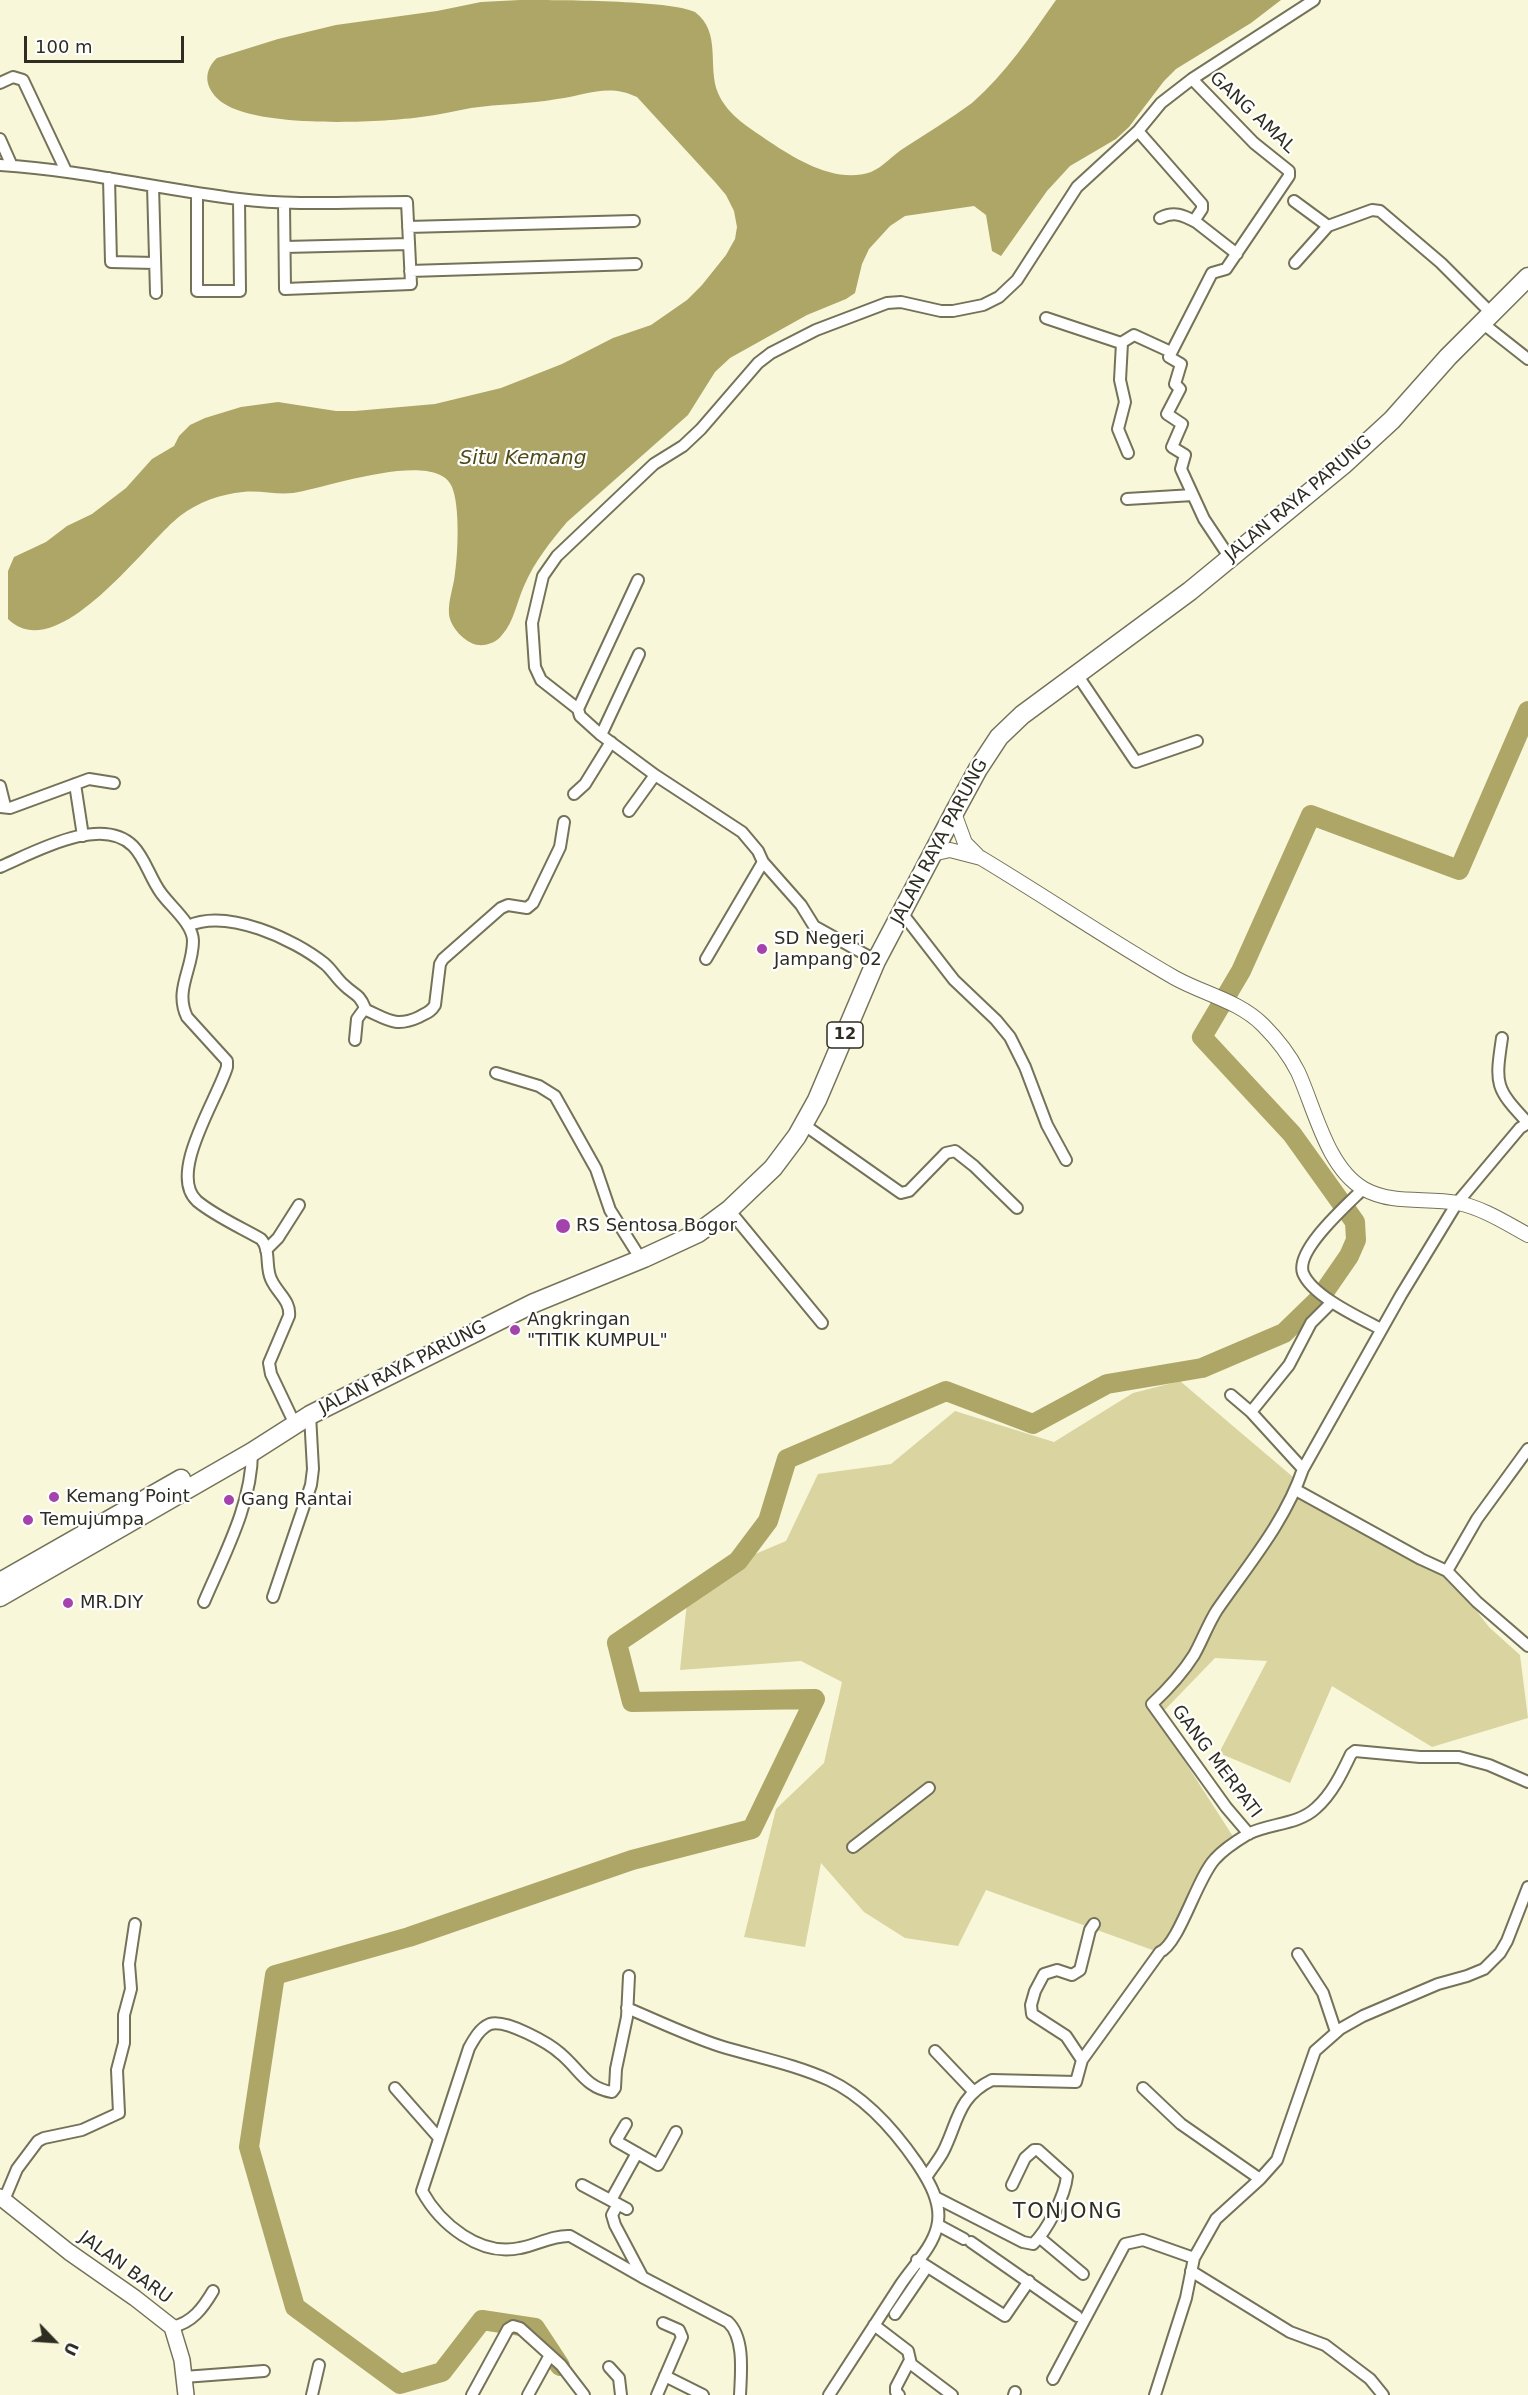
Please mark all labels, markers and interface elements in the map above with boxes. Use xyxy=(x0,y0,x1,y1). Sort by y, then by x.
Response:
scale bar xyxy=(27,24,188,62)
text: 100 m xyxy=(35,36,93,57)
street label: GANG AMAL xyxy=(1205,68,1299,158)
street label: JALAN RAYA PARUNG xyxy=(1221,431,1377,567)
water label: Situ Kemang xyxy=(460,447,586,471)
street label: JALAN RAYA PARUNG xyxy=(887,755,993,929)
place label: SD Negeri Jampang 02 xyxy=(774,928,882,970)
marker: SD Negeri Jampang 02 xyxy=(755,942,769,956)
road number: 12 xyxy=(827,1022,863,1048)
place label: RS Sentosa Bogor xyxy=(576,1215,737,1237)
marker: RS Sentosa Bogor xyxy=(554,1217,572,1235)
place label: Angkringan "TITIK KUMPUL" xyxy=(527,1309,668,1352)
street label: JALAN RAYA PARUNG xyxy=(316,1316,490,1420)
marker: Angkringan "TITIK KUMPUL" xyxy=(508,1323,522,1337)
place label: Kemang Point xyxy=(66,1486,190,1508)
place label: Gang Rantai xyxy=(241,1489,352,1511)
marker: Kemang Point xyxy=(47,1490,61,1504)
marker: Gang Rantai xyxy=(222,1493,236,1507)
place label: Temujumpa xyxy=(40,1509,144,1531)
marker: Temujumpa xyxy=(21,1513,35,1527)
place label: MR.DIY xyxy=(80,1592,143,1614)
marker: MR.DIY xyxy=(61,1596,75,1610)
street label: GANG MERPATI xyxy=(1167,1701,1265,1823)
district label: TONJONG xyxy=(1013,2200,1123,2226)
street label: JALAN BARU xyxy=(74,2227,176,2309)
north arrow xyxy=(24,2311,84,2371)
text: U xyxy=(59,2339,82,2359)

